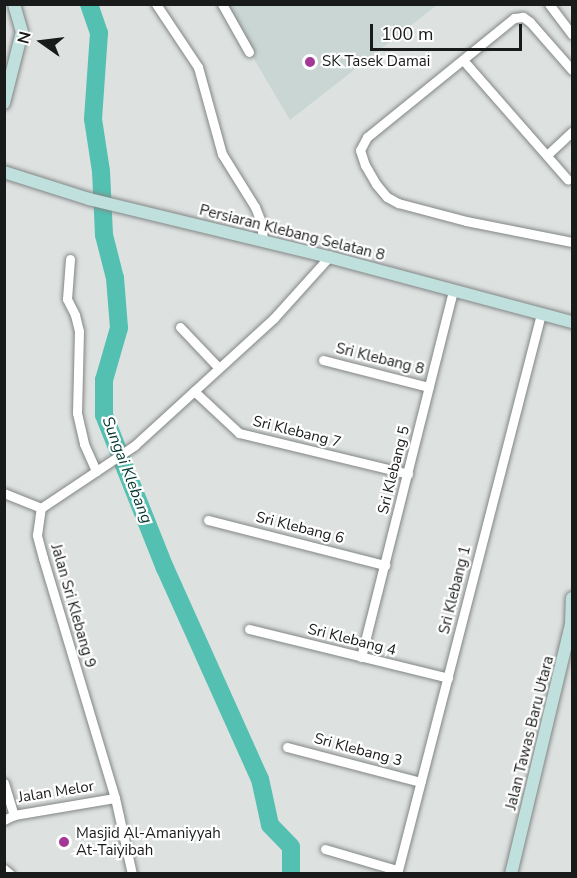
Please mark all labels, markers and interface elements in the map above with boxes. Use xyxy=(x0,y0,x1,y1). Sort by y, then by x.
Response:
north arrow xyxy=(12,12,72,72)
scale bar xyxy=(373,12,524,50)
text: 100 m xyxy=(381,22,433,46)
text: N xyxy=(12,29,37,46)
place label: SK Tasek Damai xyxy=(322,53,430,71)
marker: SK Tasek Damai xyxy=(303,55,317,69)
street label: Persiaran Klebang Selatan 8 xyxy=(197,201,387,265)
street label: Sri Klebang 8 xyxy=(334,339,426,379)
street label: Sri Klebang 7 xyxy=(251,412,343,452)
water label: Sungai Klebang xyxy=(98,414,156,526)
street label: Sri Klebang 5 xyxy=(374,424,414,516)
street label: Sri Klebang 6 xyxy=(254,508,346,548)
street label: Jalan Sri Klebang 9 xyxy=(47,542,99,670)
street label: Sri Klebang 1 xyxy=(435,544,475,636)
street label: Sri Klebang 4 xyxy=(306,620,398,660)
street label: Jalan Tawas Baru Utara xyxy=(502,654,558,812)
street label: Sri Klebang 3 xyxy=(312,730,404,770)
street label: Jalan Melor xyxy=(17,777,95,807)
place label: Masjid Al-Amaniyyah At-Taiyibah xyxy=(76,824,221,859)
marker: Masjid Al-Amaniyyah At-Taiyibah xyxy=(57,835,71,849)

